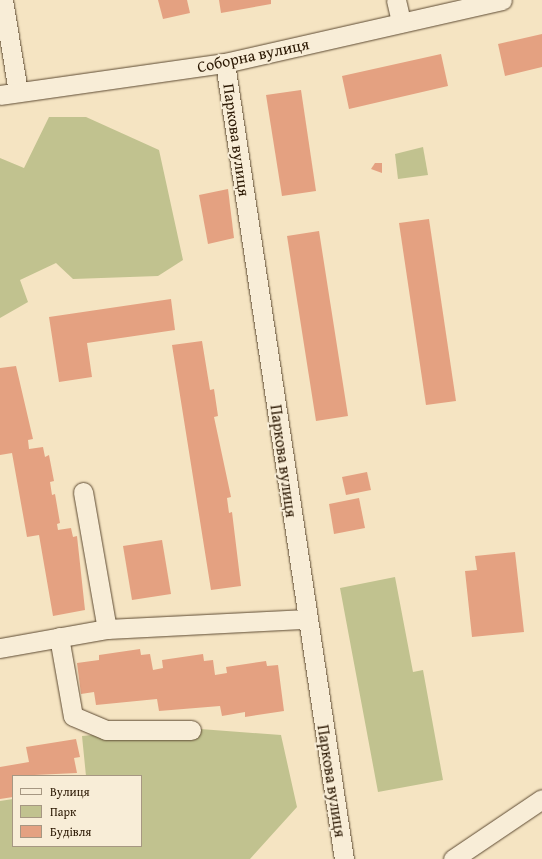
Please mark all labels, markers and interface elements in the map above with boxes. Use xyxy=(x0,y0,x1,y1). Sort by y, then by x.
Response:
street label: Соборна вулиця xyxy=(195,34,311,76)
street label: Паркова вулиця xyxy=(220,82,254,198)
street label: Паркова вулиця xyxy=(267,403,301,519)
street label: Паркова вулиця xyxy=(314,723,350,839)
legend xyxy=(12,775,142,847)
text: Вулиця xyxy=(50,783,90,800)
text: Парк xyxy=(50,803,76,820)
text: Будівля xyxy=(50,823,91,840)

